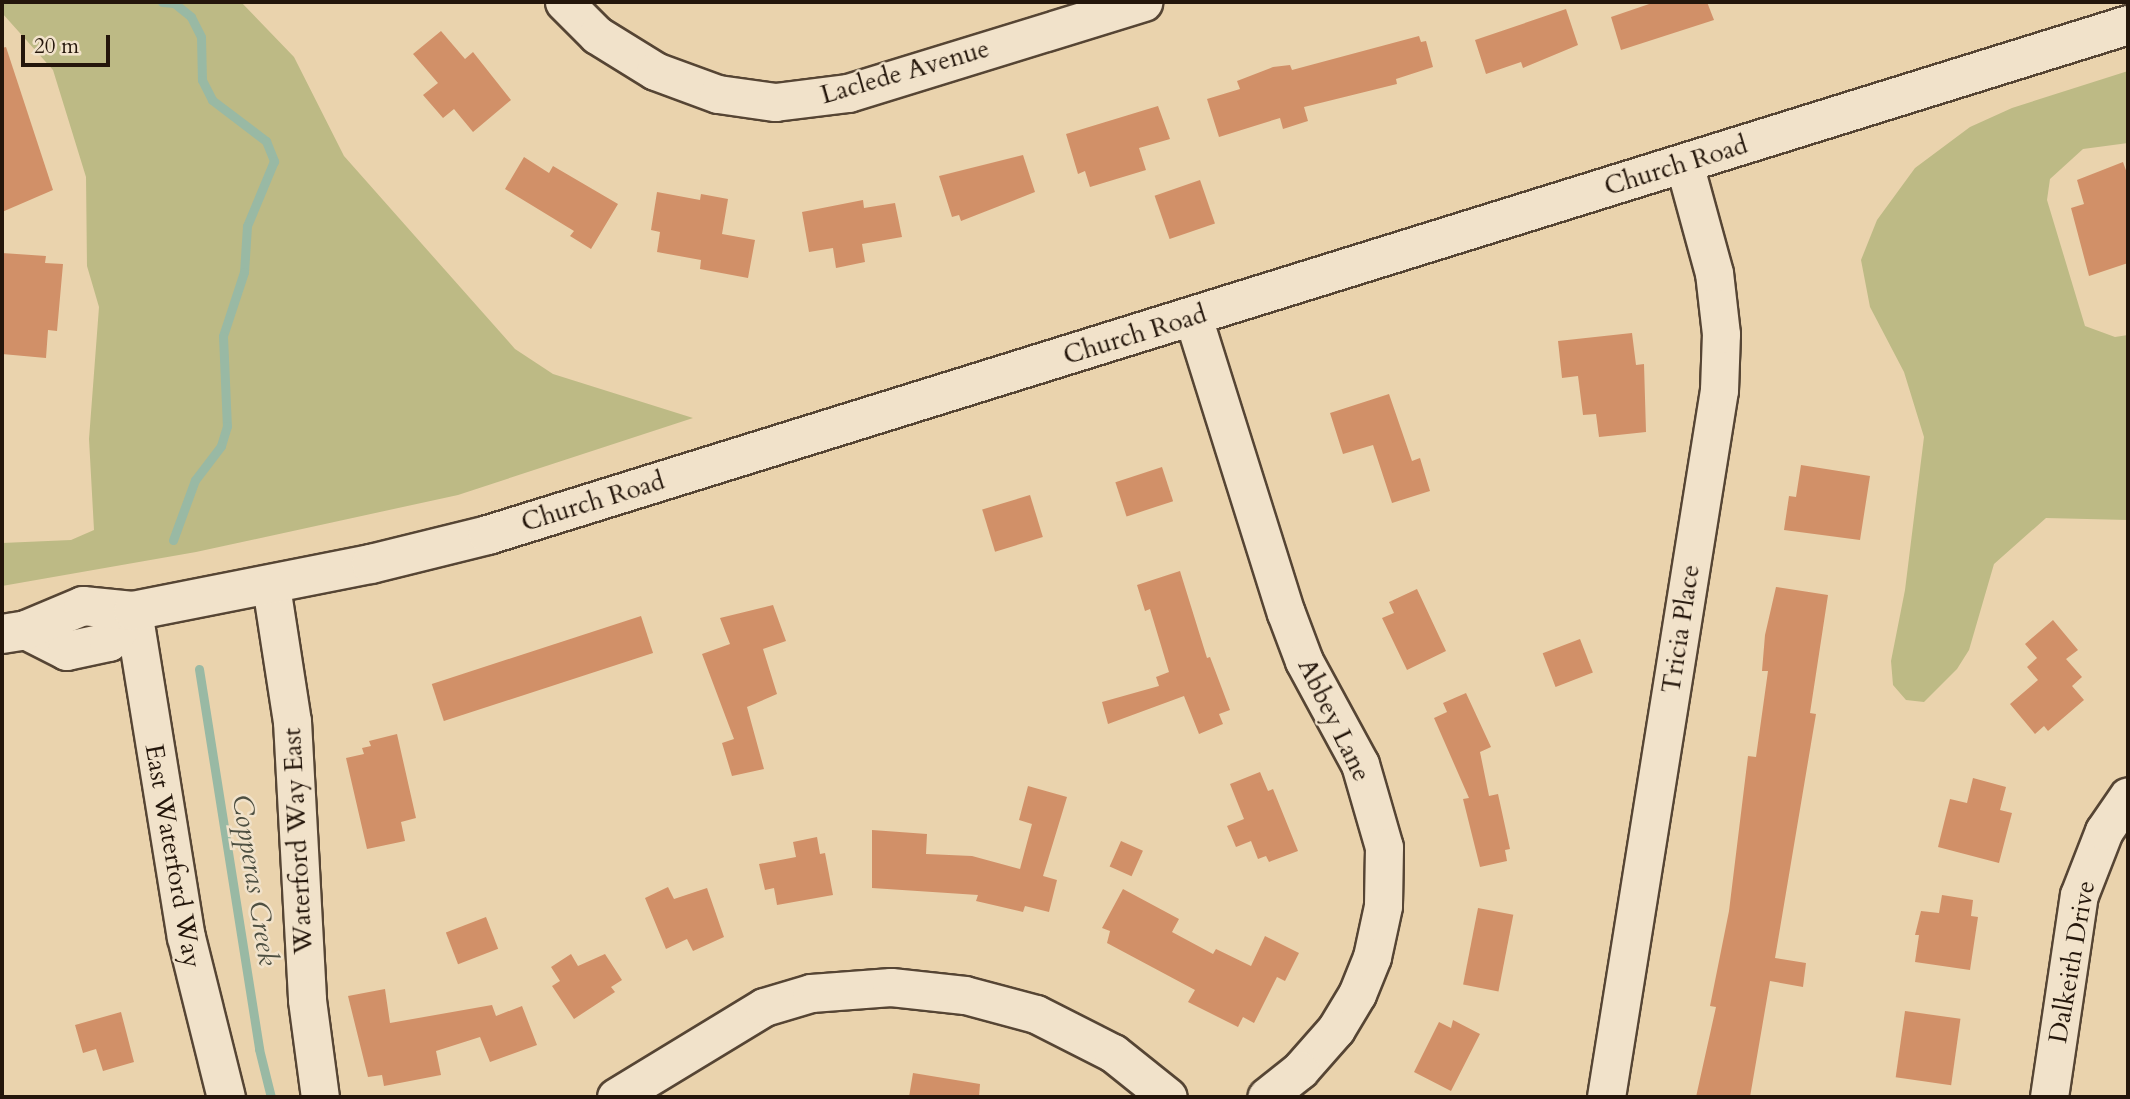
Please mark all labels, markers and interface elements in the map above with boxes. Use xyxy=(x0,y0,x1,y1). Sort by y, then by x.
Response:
scale bar xyxy=(24,21,114,65)
text: 20 m xyxy=(34,32,79,61)
street label: Laclede Avenue xyxy=(817,33,993,111)
street label: Church Road xyxy=(1601,129,1751,203)
street label: Church Road xyxy=(1060,298,1210,372)
street label: Church Road xyxy=(518,465,668,539)
street label: Tricia Place xyxy=(1655,562,1707,696)
street label: Abbey Lane xyxy=(1291,654,1377,786)
street label: Waterford Way East xyxy=(276,727,320,955)
street label: East Waterford Way xyxy=(138,742,208,970)
water label: Copperas Creek xyxy=(225,792,285,968)
street label: Dalkeith Drive xyxy=(2042,878,2102,1046)

